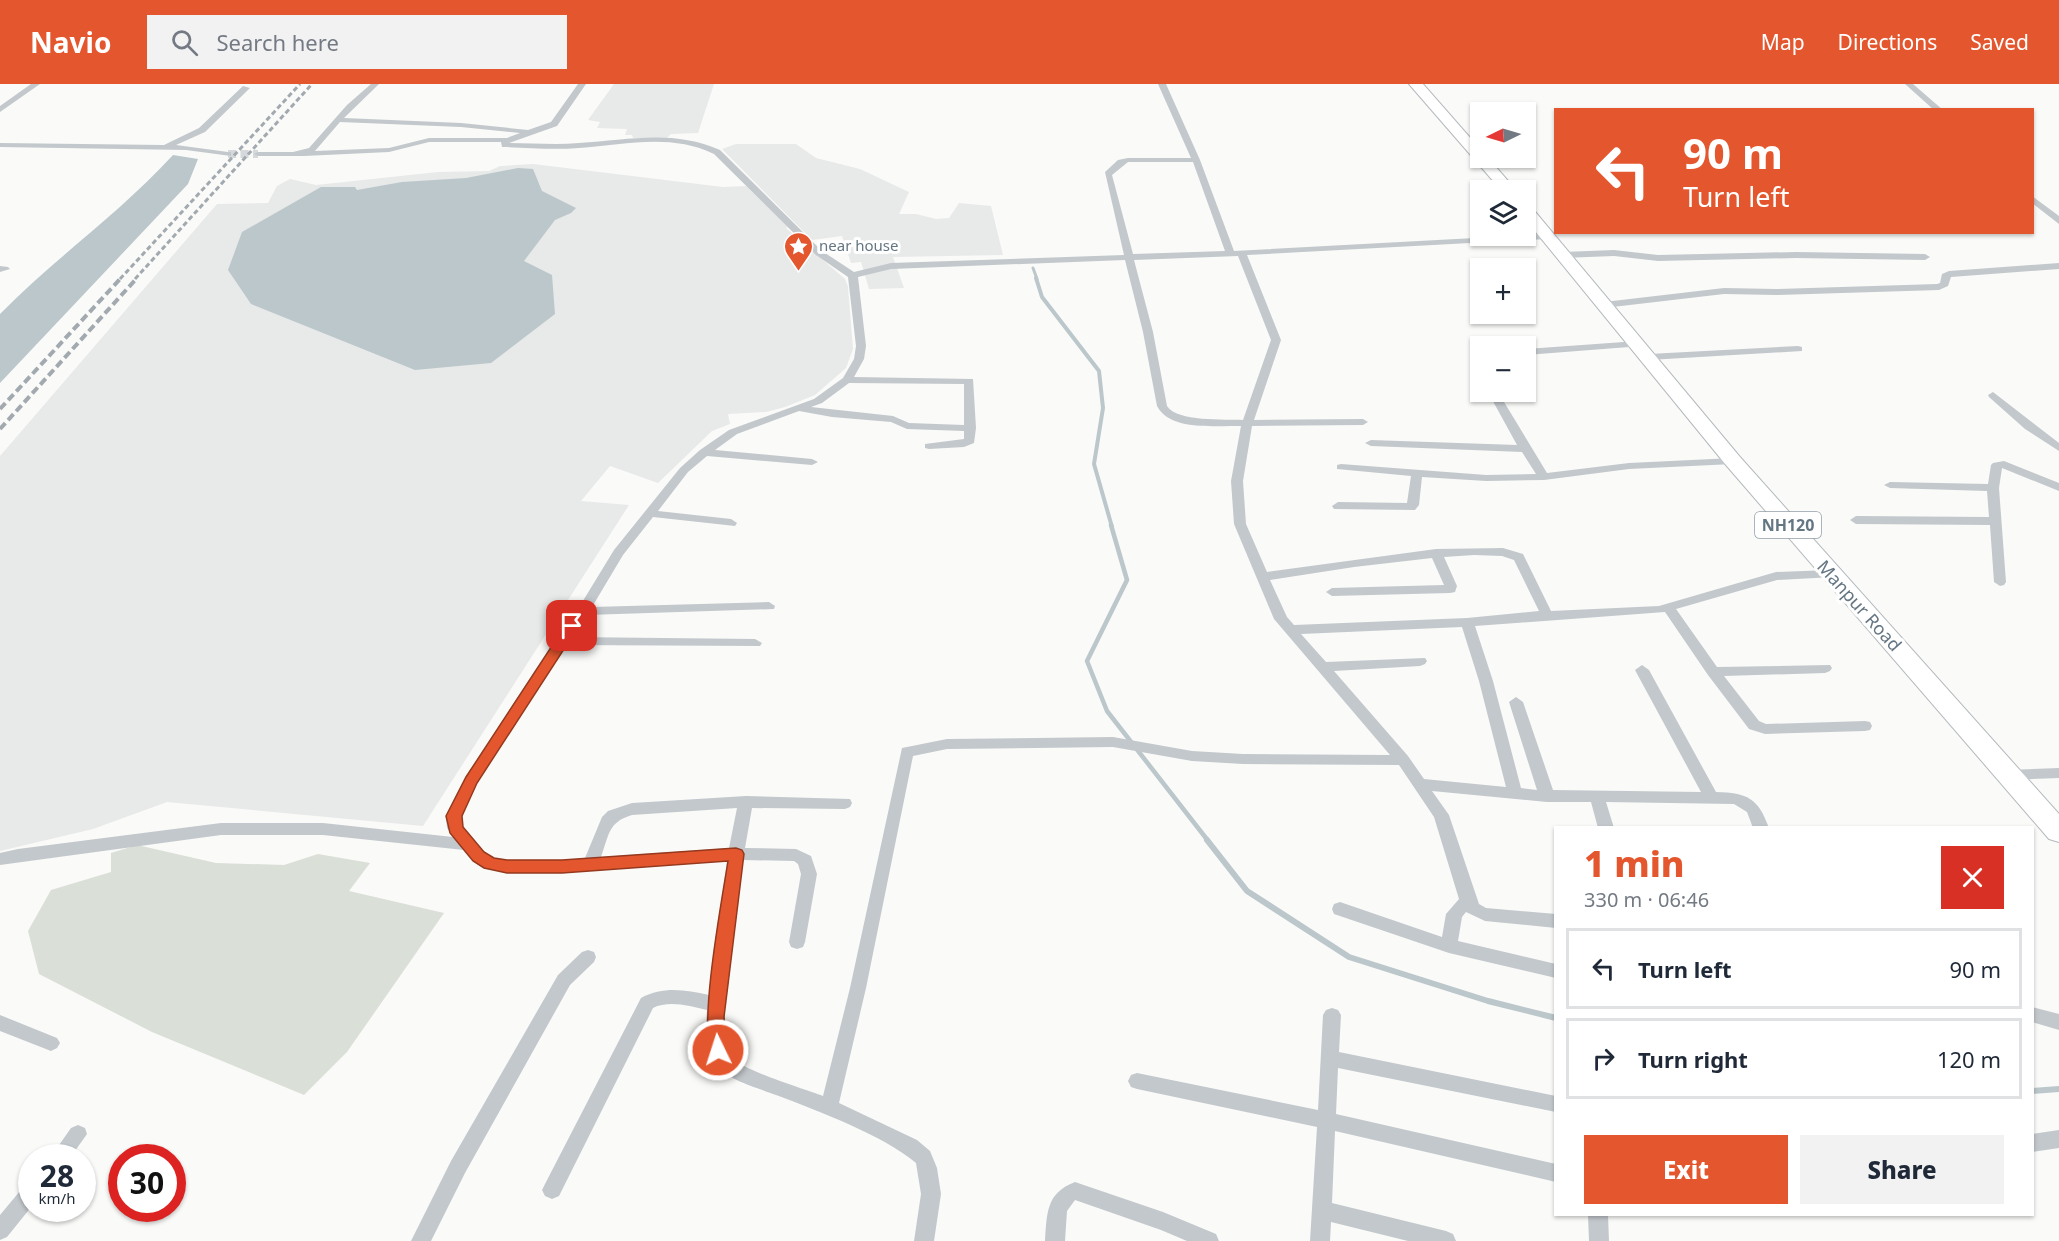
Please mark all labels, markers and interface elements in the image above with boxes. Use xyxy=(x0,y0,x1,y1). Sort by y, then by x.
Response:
search box xyxy=(147,15,567,69)
text: Navio xyxy=(30,23,111,61)
icon: search xyxy=(168,26,201,59)
text: Search here xyxy=(216,27,339,57)
text: Map xyxy=(1761,28,1805,56)
text: Directions xyxy=(1838,28,1937,56)
text: Saved xyxy=(1970,28,2029,56)
north arrow xyxy=(1470,102,1536,168)
map controls xyxy=(1470,102,1536,402)
text: 90 m xyxy=(1683,124,1783,181)
icon: left xyxy=(1584,132,1662,210)
text: Turn left xyxy=(1683,178,1789,215)
button: layers xyxy=(1470,180,1536,246)
place icon: near house xyxy=(782,230,814,272)
place label: near house xyxy=(819,235,899,255)
button: + xyxy=(1470,258,1536,324)
button: − xyxy=(1470,336,1536,402)
road number: NH120 xyxy=(1755,512,1821,538)
street label: Manpur Road xyxy=(1812,555,1907,656)
pin xyxy=(546,600,597,651)
icon: arrive xyxy=(555,609,588,642)
text: 1 min xyxy=(1584,839,1685,888)
button: close xyxy=(1941,846,2004,909)
text: 330 m · 06:46 xyxy=(1584,886,1709,913)
icon: left xyxy=(1587,952,1620,985)
text: Turn left xyxy=(1638,954,1732,984)
text: 90 m xyxy=(1950,954,2001,984)
position arrow xyxy=(686,1018,750,1082)
icon: right xyxy=(1587,1042,1620,1075)
text: Turn right xyxy=(1638,1044,1748,1074)
text: 120 m xyxy=(1937,1044,2001,1074)
button: Exit xyxy=(1584,1135,1788,1204)
button: Share xyxy=(1800,1135,2004,1204)
speed limit sign: 30 xyxy=(108,1144,186,1222)
text: 28 xyxy=(40,1155,74,1196)
text: km/h xyxy=(39,1188,75,1208)

